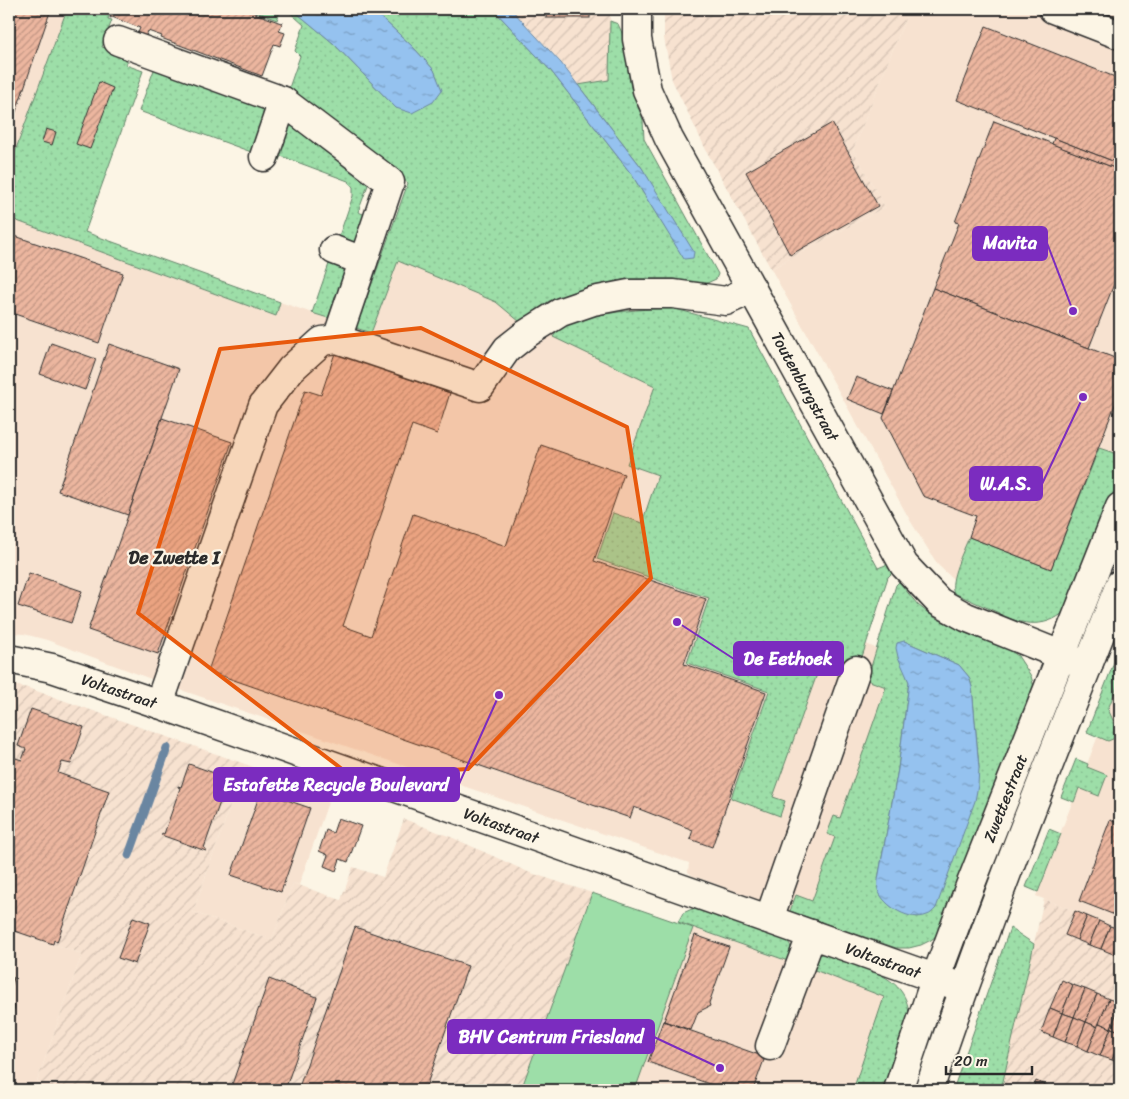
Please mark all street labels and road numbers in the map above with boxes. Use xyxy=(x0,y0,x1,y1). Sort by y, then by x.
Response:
street label: Toutenburgstraat xyxy=(763,326,847,447)
street label: Voltastraat xyxy=(77,665,162,718)
street label: Zwettestraat xyxy=(975,750,1036,847)
street label: Voltastraat xyxy=(459,799,544,852)
street label: Voltastraat xyxy=(841,934,926,987)

